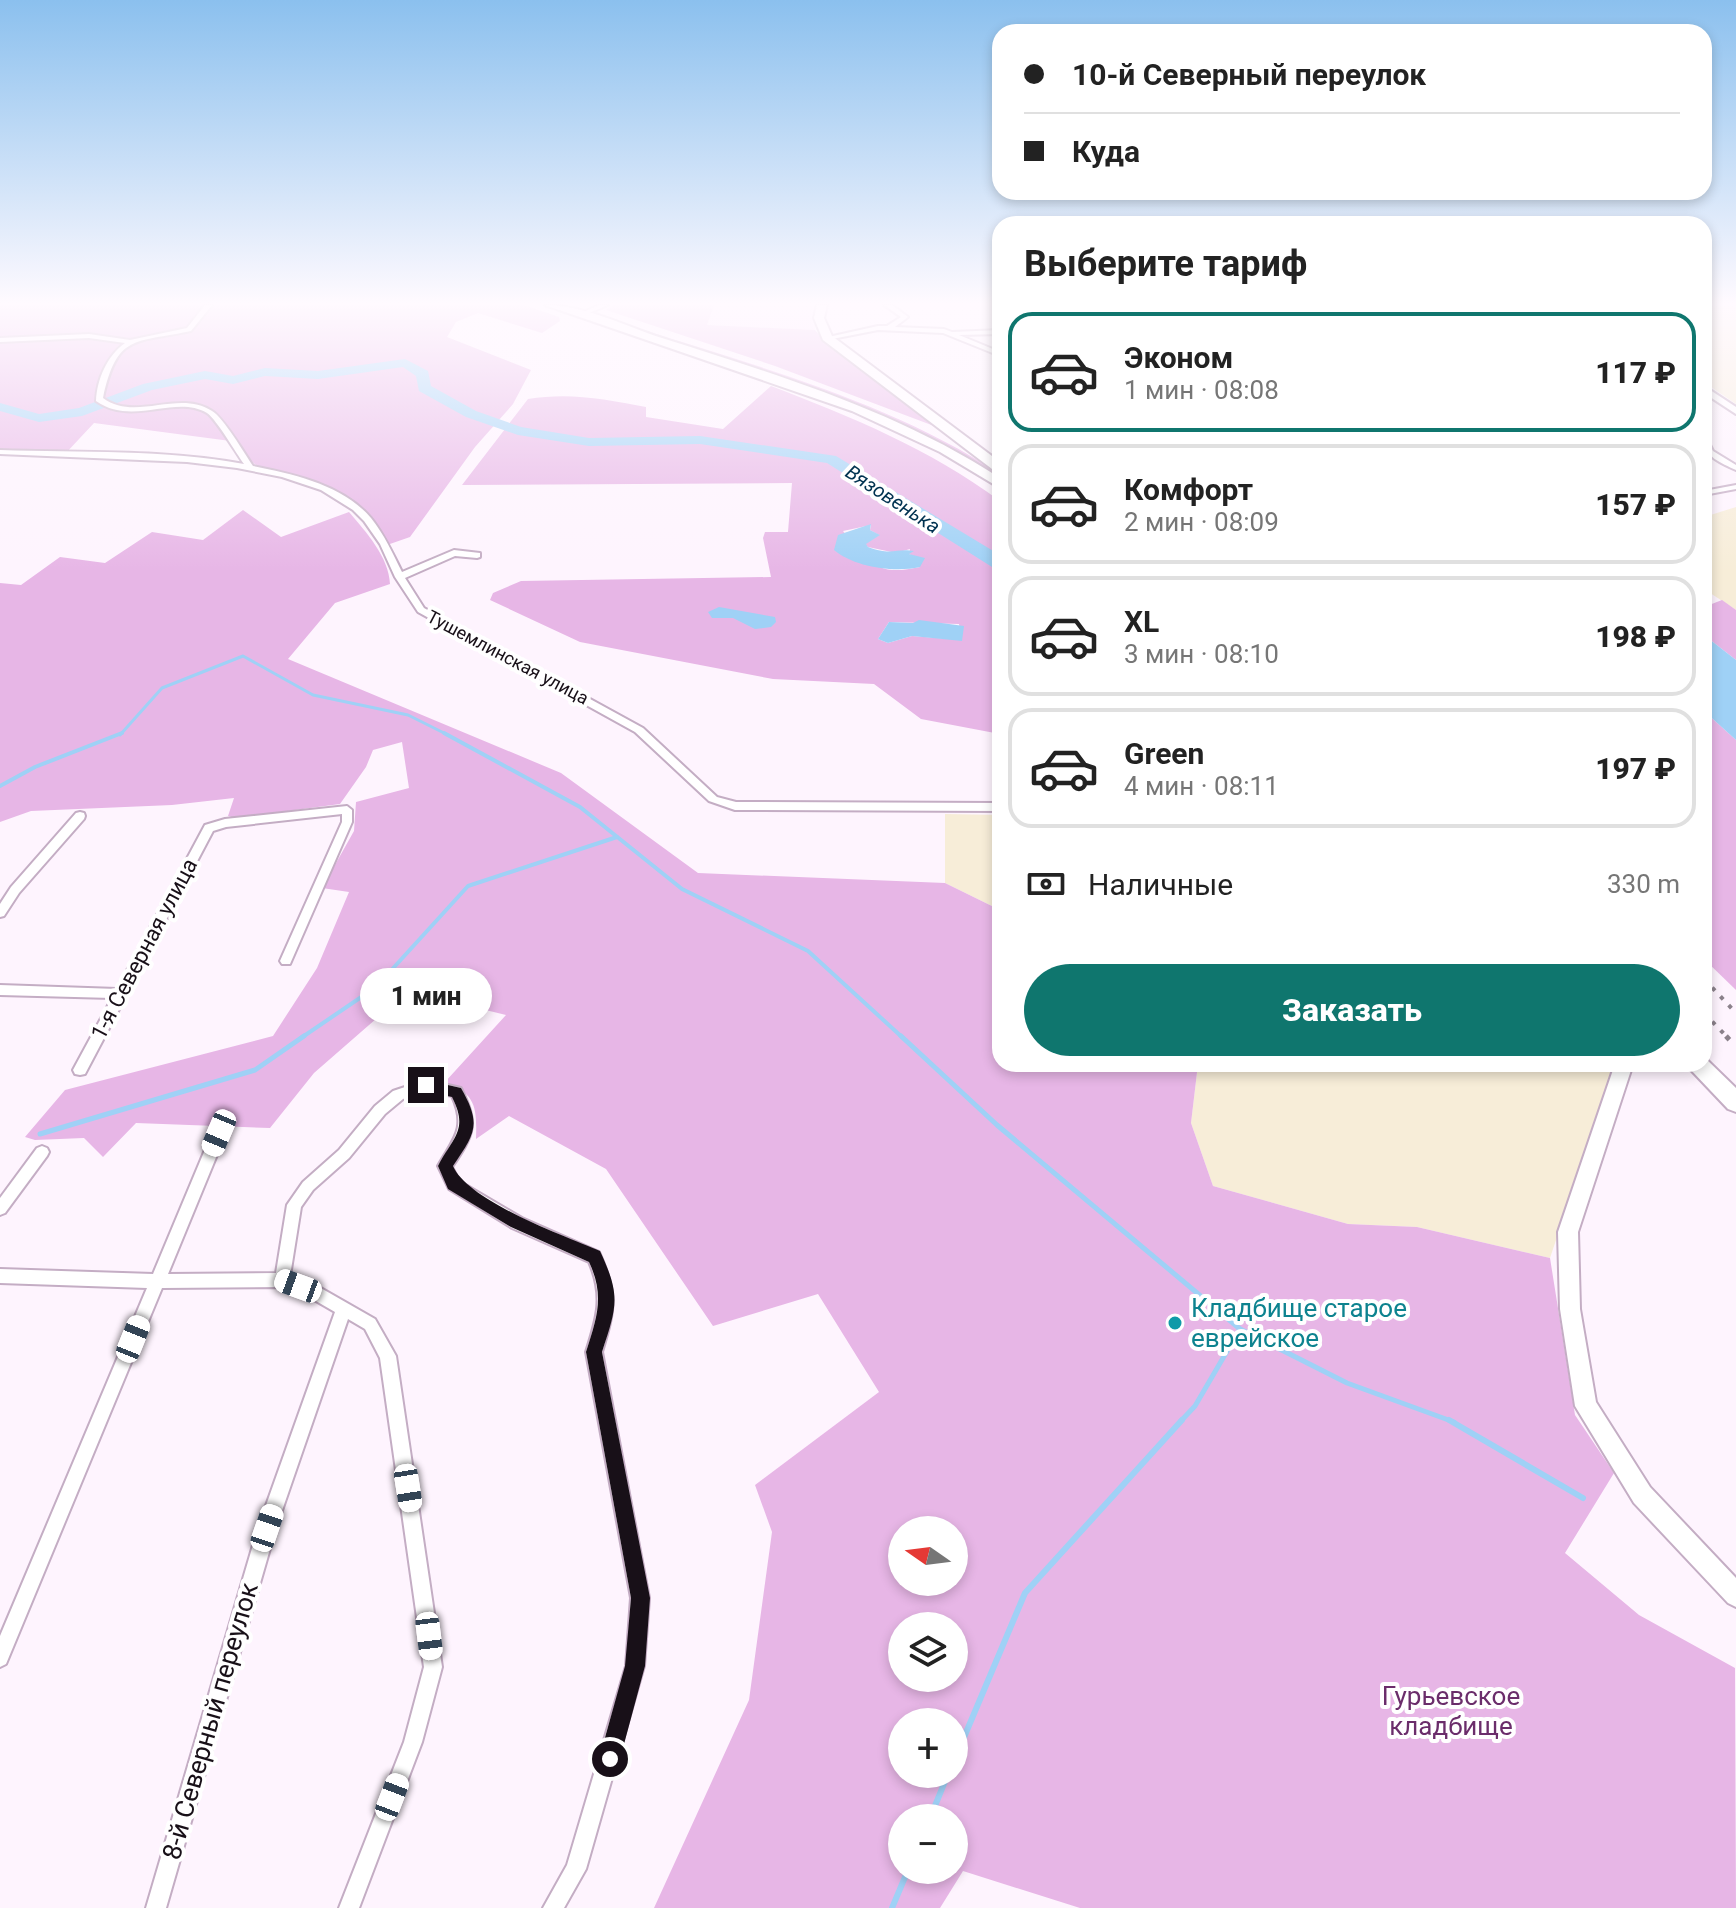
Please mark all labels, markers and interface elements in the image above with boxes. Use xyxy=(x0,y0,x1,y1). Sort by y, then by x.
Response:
text: 10-й Северный переулок xyxy=(1072,57,1426,92)
text: Куда xyxy=(1072,134,1140,169)
text: Выберите тариф xyxy=(1024,243,1307,285)
icon: car xyxy=(1028,336,1100,408)
text: Эконом xyxy=(1124,340,1233,375)
text: 117 ₽ xyxy=(1595,355,1676,390)
text: 1 мин · 08:08 xyxy=(1124,375,1279,405)
water label: Вязовенька xyxy=(841,460,945,538)
icon: car xyxy=(1028,468,1100,540)
text: Комфорт xyxy=(1124,472,1253,507)
text: 157 ₽ xyxy=(1595,487,1676,522)
text: 2 мин · 08:09 xyxy=(1124,507,1279,537)
icon: car xyxy=(1028,600,1100,672)
text: XL xyxy=(1124,604,1159,639)
street label: Тушемлинская улица xyxy=(424,605,592,709)
text: 198 ₽ xyxy=(1595,619,1676,654)
text: 3 мин · 08:10 xyxy=(1124,639,1279,669)
icon: car xyxy=(1028,732,1100,804)
text: Green xyxy=(1124,736,1204,771)
text: 197 ₽ xyxy=(1595,751,1676,786)
text: 4 мин · 08:11 xyxy=(1124,771,1279,801)
street label: 1-я Северная улица xyxy=(86,854,202,1044)
icon: cash xyxy=(1024,862,1068,906)
text: Наличные xyxy=(1088,867,1233,902)
text: 330 m xyxy=(1607,869,1680,899)
button: Заказать xyxy=(1024,964,1680,1056)
callout: 1 мин xyxy=(360,969,492,1025)
text: 1 мин xyxy=(391,981,461,1011)
route end xyxy=(408,1067,444,1103)
car xyxy=(199,1106,239,1160)
car xyxy=(271,1267,325,1305)
place label: Кладбище старое еврейское xyxy=(1191,1293,1407,1353)
car xyxy=(113,1312,153,1366)
marker: Кладбище старое еврейское xyxy=(1166,1314,1184,1332)
car xyxy=(392,1462,424,1514)
car xyxy=(248,1501,286,1555)
north arrow xyxy=(888,1516,968,1596)
map controls xyxy=(888,1516,968,1884)
street label: 8-й Северный переулок xyxy=(156,1579,264,1863)
car xyxy=(414,1611,444,1661)
button: layers xyxy=(888,1612,968,1692)
park label: Гурьевское кладбище xyxy=(1382,1681,1520,1741)
button: + xyxy=(888,1708,968,1788)
route start xyxy=(592,1741,628,1777)
car xyxy=(372,1770,412,1824)
button: − xyxy=(888,1804,968,1884)

